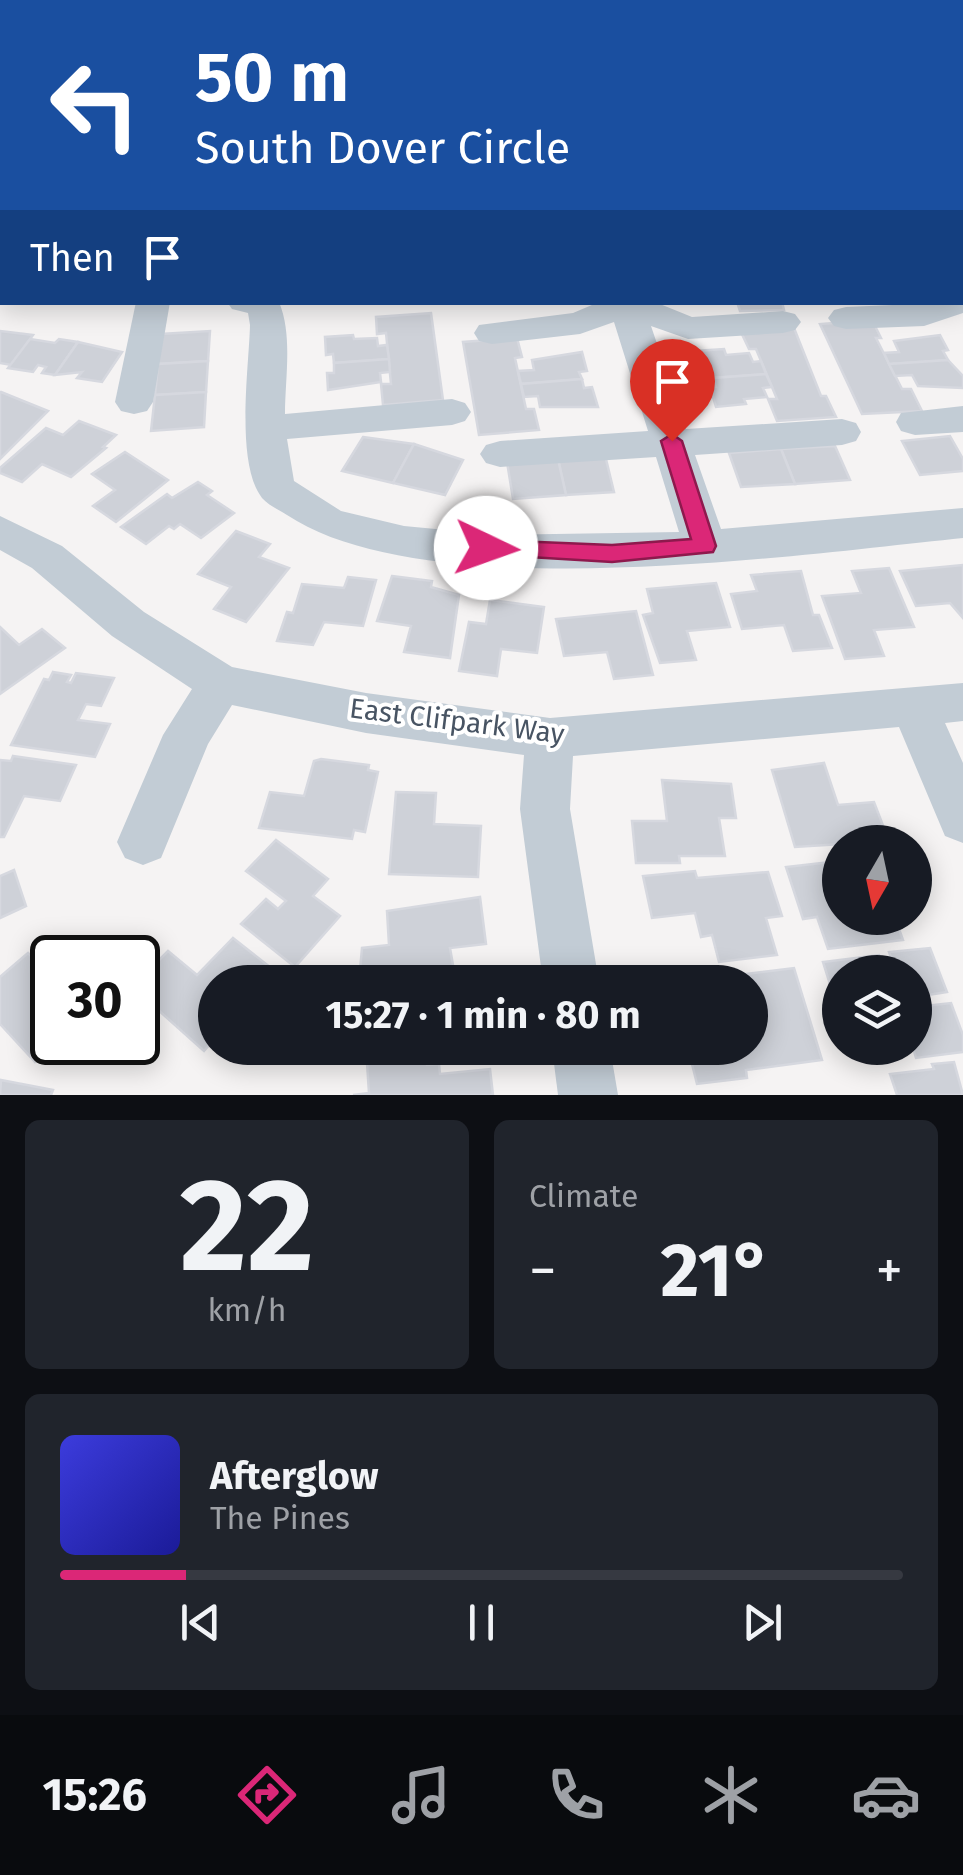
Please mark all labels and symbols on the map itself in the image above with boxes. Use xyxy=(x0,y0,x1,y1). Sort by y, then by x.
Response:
pin xyxy=(630,339,715,442)
position arrow xyxy=(434,496,538,600)
street label: East Clifpark Way xyxy=(348,691,566,751)
north arrow xyxy=(822,825,932,935)
speed limit sign: 30 xyxy=(30,935,160,1065)

